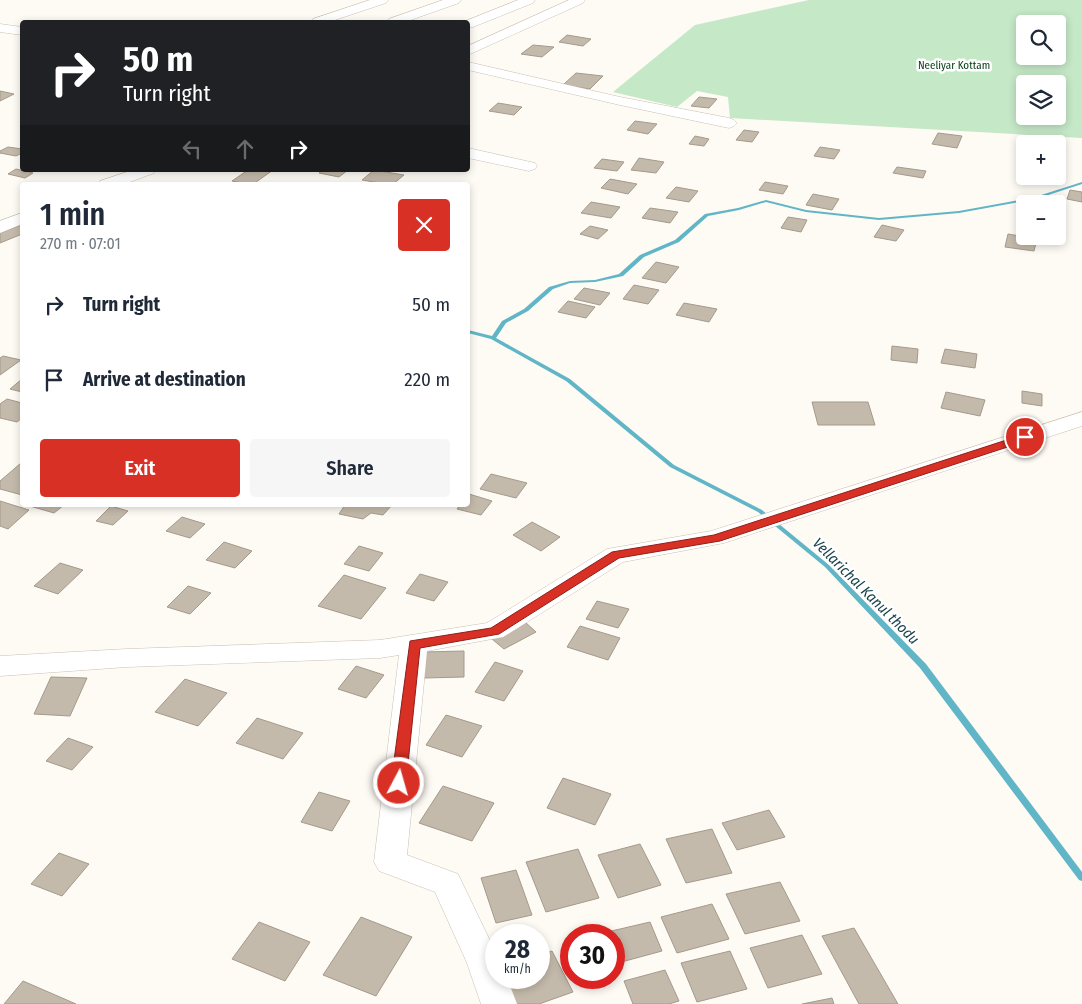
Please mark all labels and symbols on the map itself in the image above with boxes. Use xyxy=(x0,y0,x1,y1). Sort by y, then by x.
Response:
park label: Neeliyar Kottam xyxy=(918,59,990,72)
pin xyxy=(1004,416,1046,458)
water label: Vellarichal Kanul thodu xyxy=(809,534,923,648)
position arrow xyxy=(372,756,424,808)
speed limit sign: 30 xyxy=(560,924,625,989)

